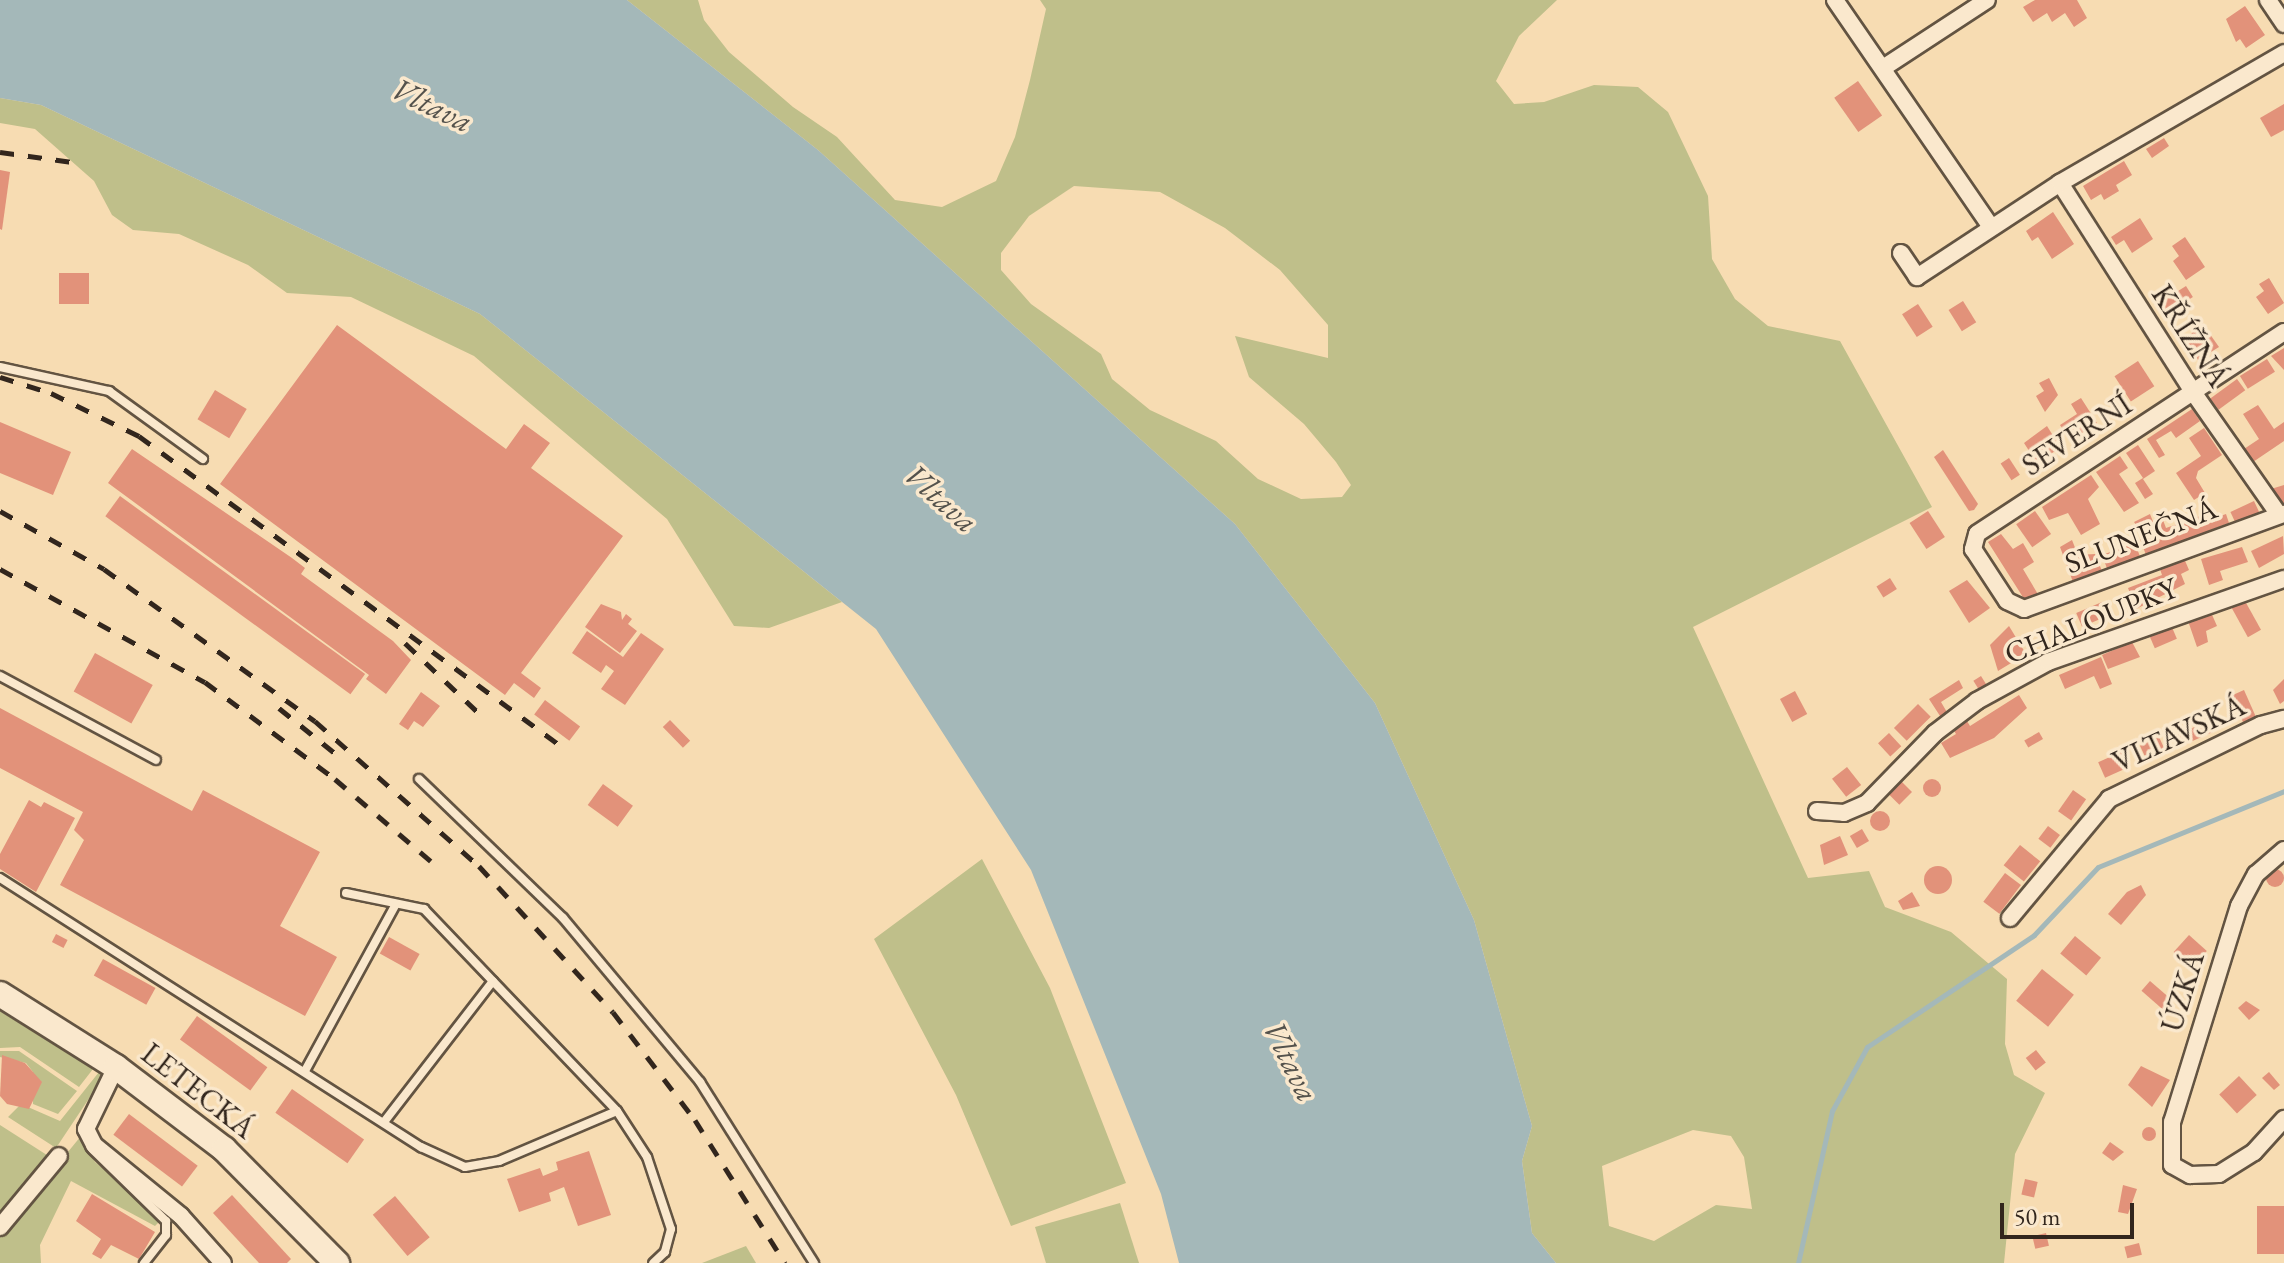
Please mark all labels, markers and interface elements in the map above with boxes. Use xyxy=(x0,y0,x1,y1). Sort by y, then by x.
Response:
water label: Vltava xyxy=(385,69,479,141)
street label: KŘÍŽNÁ xyxy=(2144,278,2236,394)
street label: SEVERNÍ xyxy=(2015,386,2139,484)
water label: Vltava xyxy=(897,455,985,541)
street label: SLUNEČNÁ xyxy=(2060,491,2222,581)
street label: CHALOUPKY xyxy=(1999,570,2183,672)
street label: VLTAVSKÁ xyxy=(2107,688,2251,780)
street label: ÚZKÁ xyxy=(2154,948,2212,1036)
water label: Vltava xyxy=(1255,1014,1327,1108)
street label: LETECKÁ xyxy=(134,1036,262,1146)
scale bar xyxy=(2004,1187,2138,1237)
text: 50 m xyxy=(2014,1201,2061,1232)

